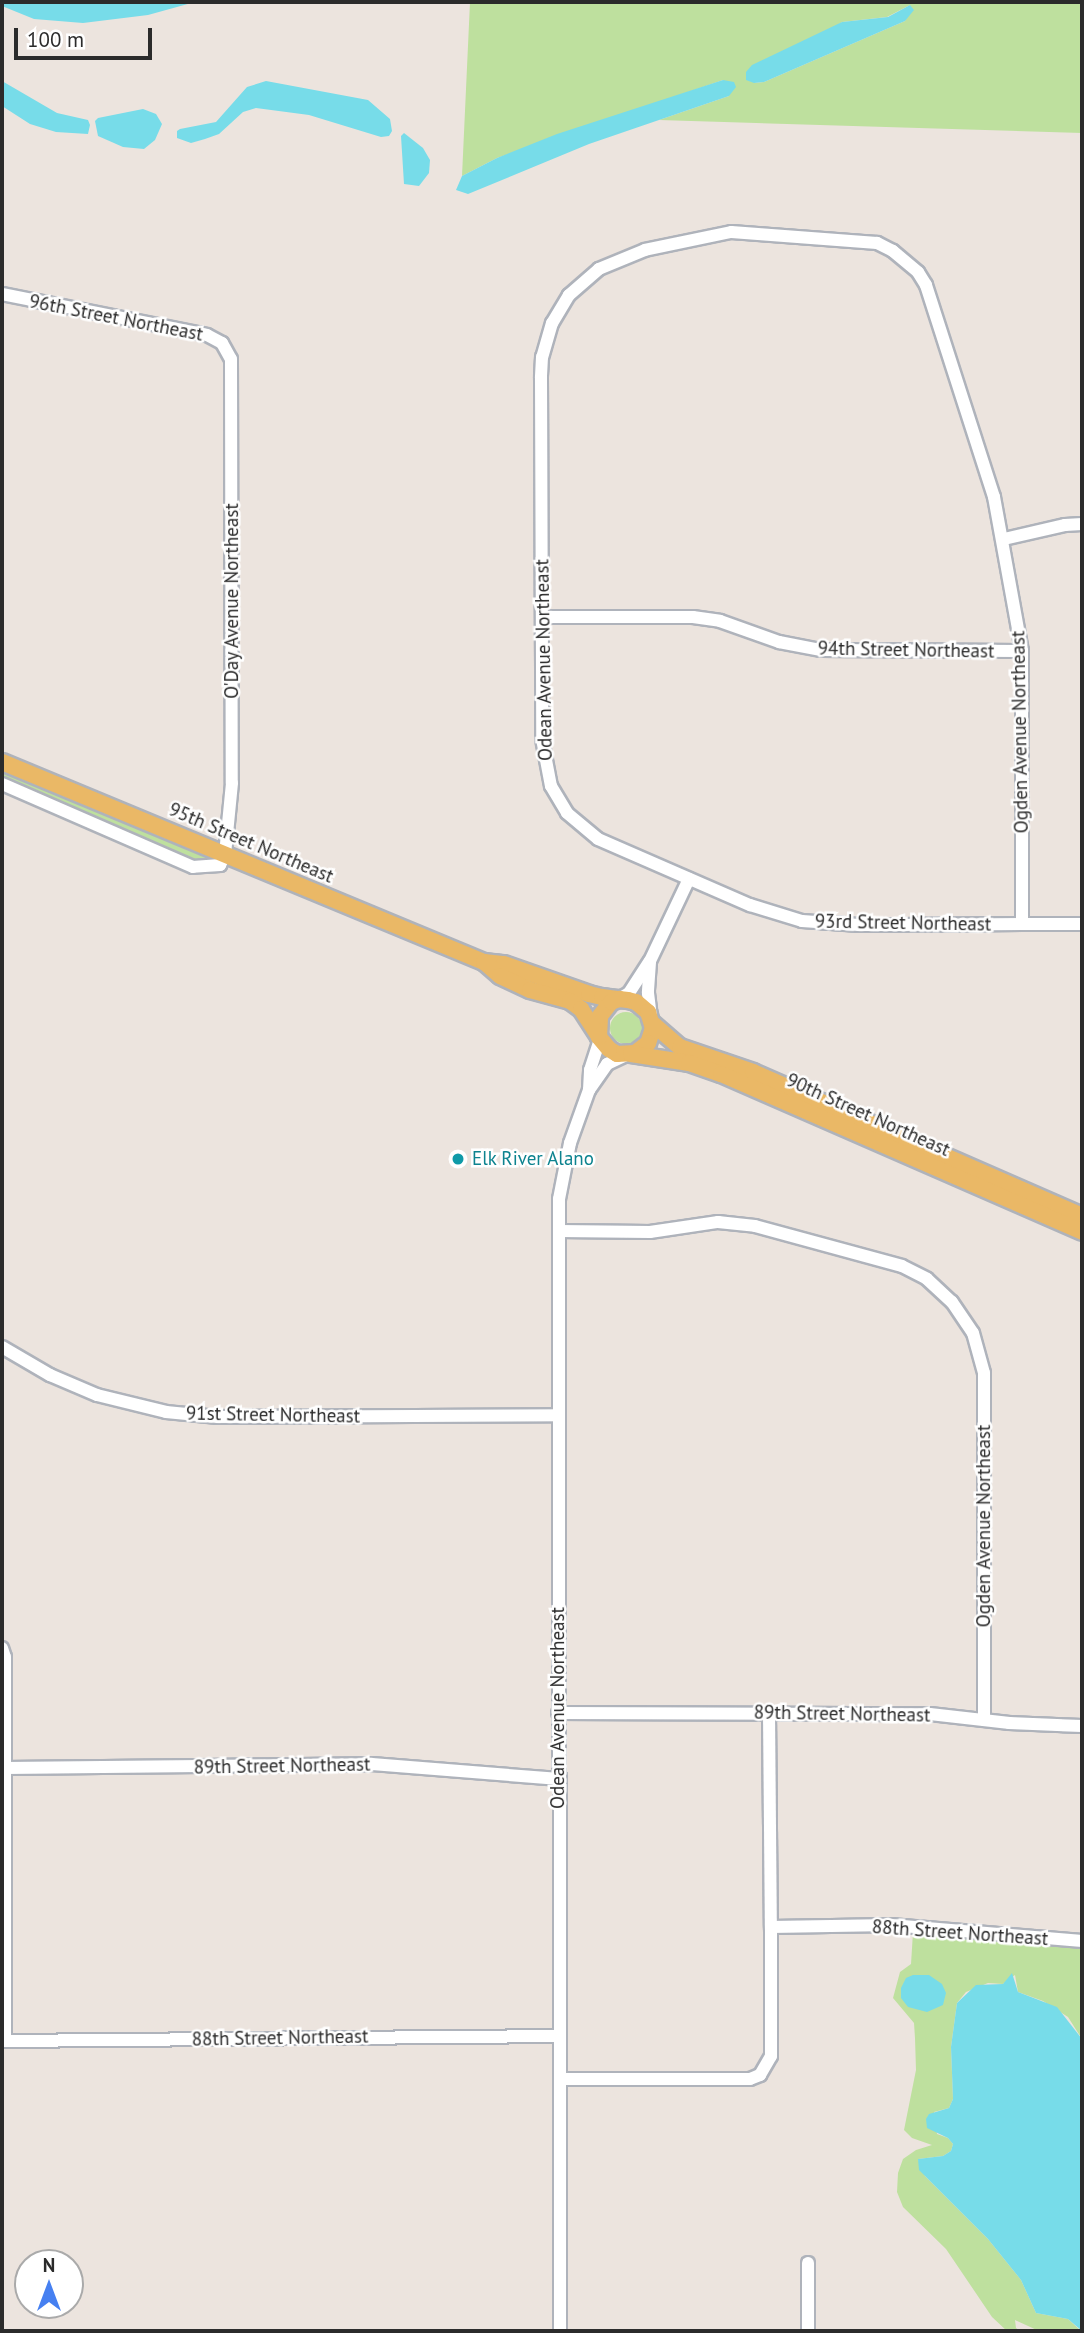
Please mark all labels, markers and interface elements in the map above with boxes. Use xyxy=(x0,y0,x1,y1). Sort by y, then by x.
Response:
scale bar xyxy=(18,14,156,58)
text: 100 m xyxy=(27,26,84,53)
street label: 96th Street Northeast xyxy=(27,290,205,346)
street label: O'Day Avenue Northeast xyxy=(221,503,243,699)
street label: Odean Avenue Northeast xyxy=(531,559,557,761)
street label: Ogden Avenue Northeast xyxy=(1007,630,1033,834)
street label: 94th Street Northeast xyxy=(818,637,994,663)
street label: 95th Street Northeast xyxy=(165,798,337,888)
street label: 93rd Street Northeast xyxy=(815,910,991,936)
street label: 90th Street Northeast xyxy=(783,1069,953,1161)
place label: Elk River Alano xyxy=(472,1148,595,1170)
marker: Elk River Alano xyxy=(450,1151,466,1167)
street label: 91st Street Northeast xyxy=(186,1402,360,1428)
street label: Ogden Avenue Northeast xyxy=(973,1424,995,1628)
street label: Odean Avenue Northeast xyxy=(547,1607,569,1809)
street label: 89th Street Northeast xyxy=(754,1701,930,1727)
street label: 89th Street Northeast xyxy=(194,1753,370,1779)
street label: 88th Street Northeast xyxy=(871,1915,1049,1951)
street label: 88th Street Northeast xyxy=(192,2025,368,2051)
north arrow xyxy=(14,2249,84,2319)
text: N xyxy=(43,2253,55,2277)

